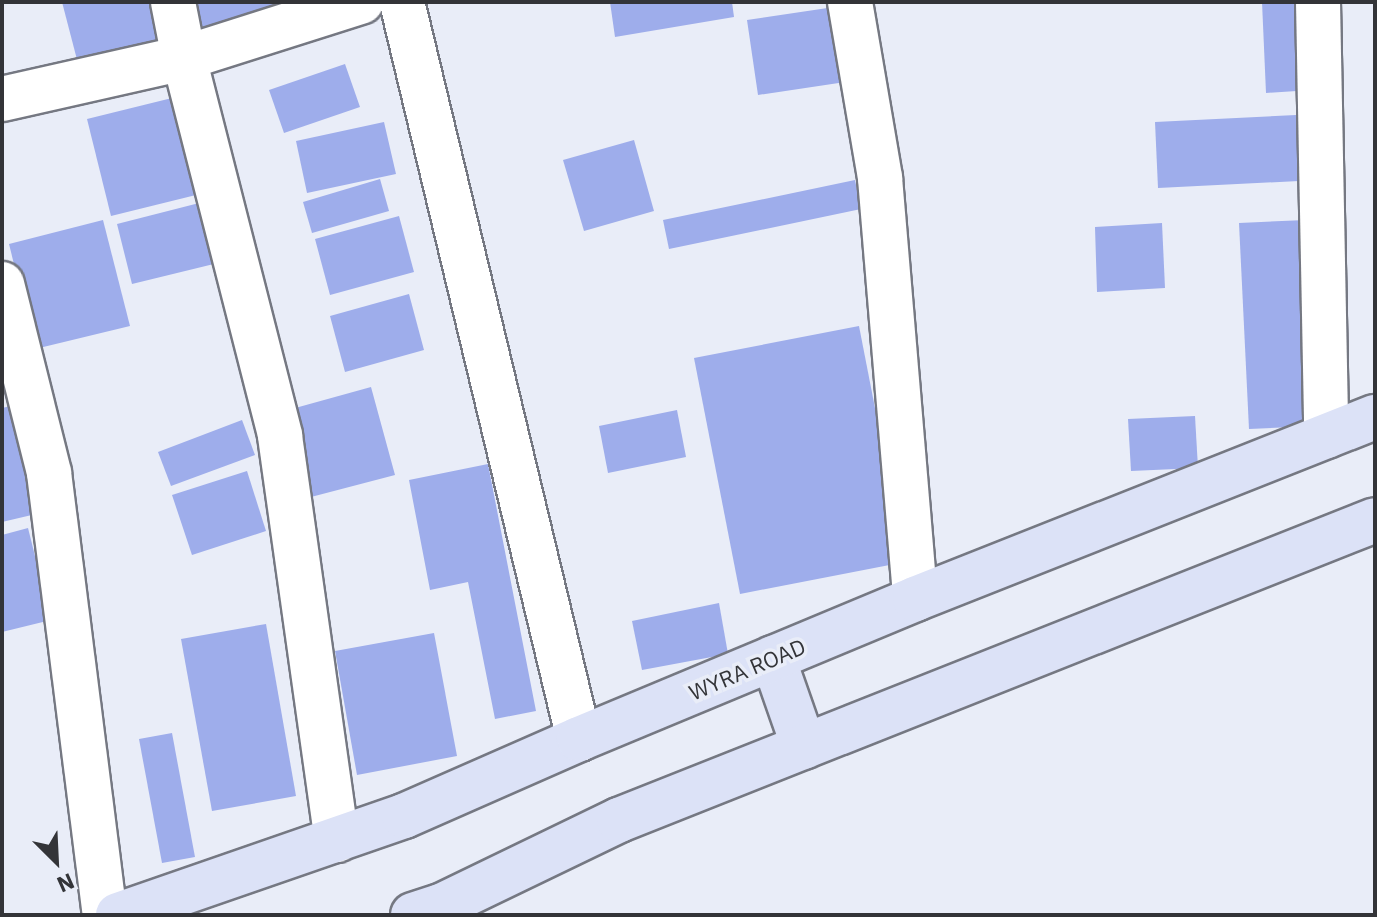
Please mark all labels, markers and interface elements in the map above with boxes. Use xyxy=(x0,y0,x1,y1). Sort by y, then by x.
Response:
street label: WYRA ROAD xyxy=(685,633,809,705)
north arrow xyxy=(16,821,96,901)
text: N xyxy=(53,867,79,900)

